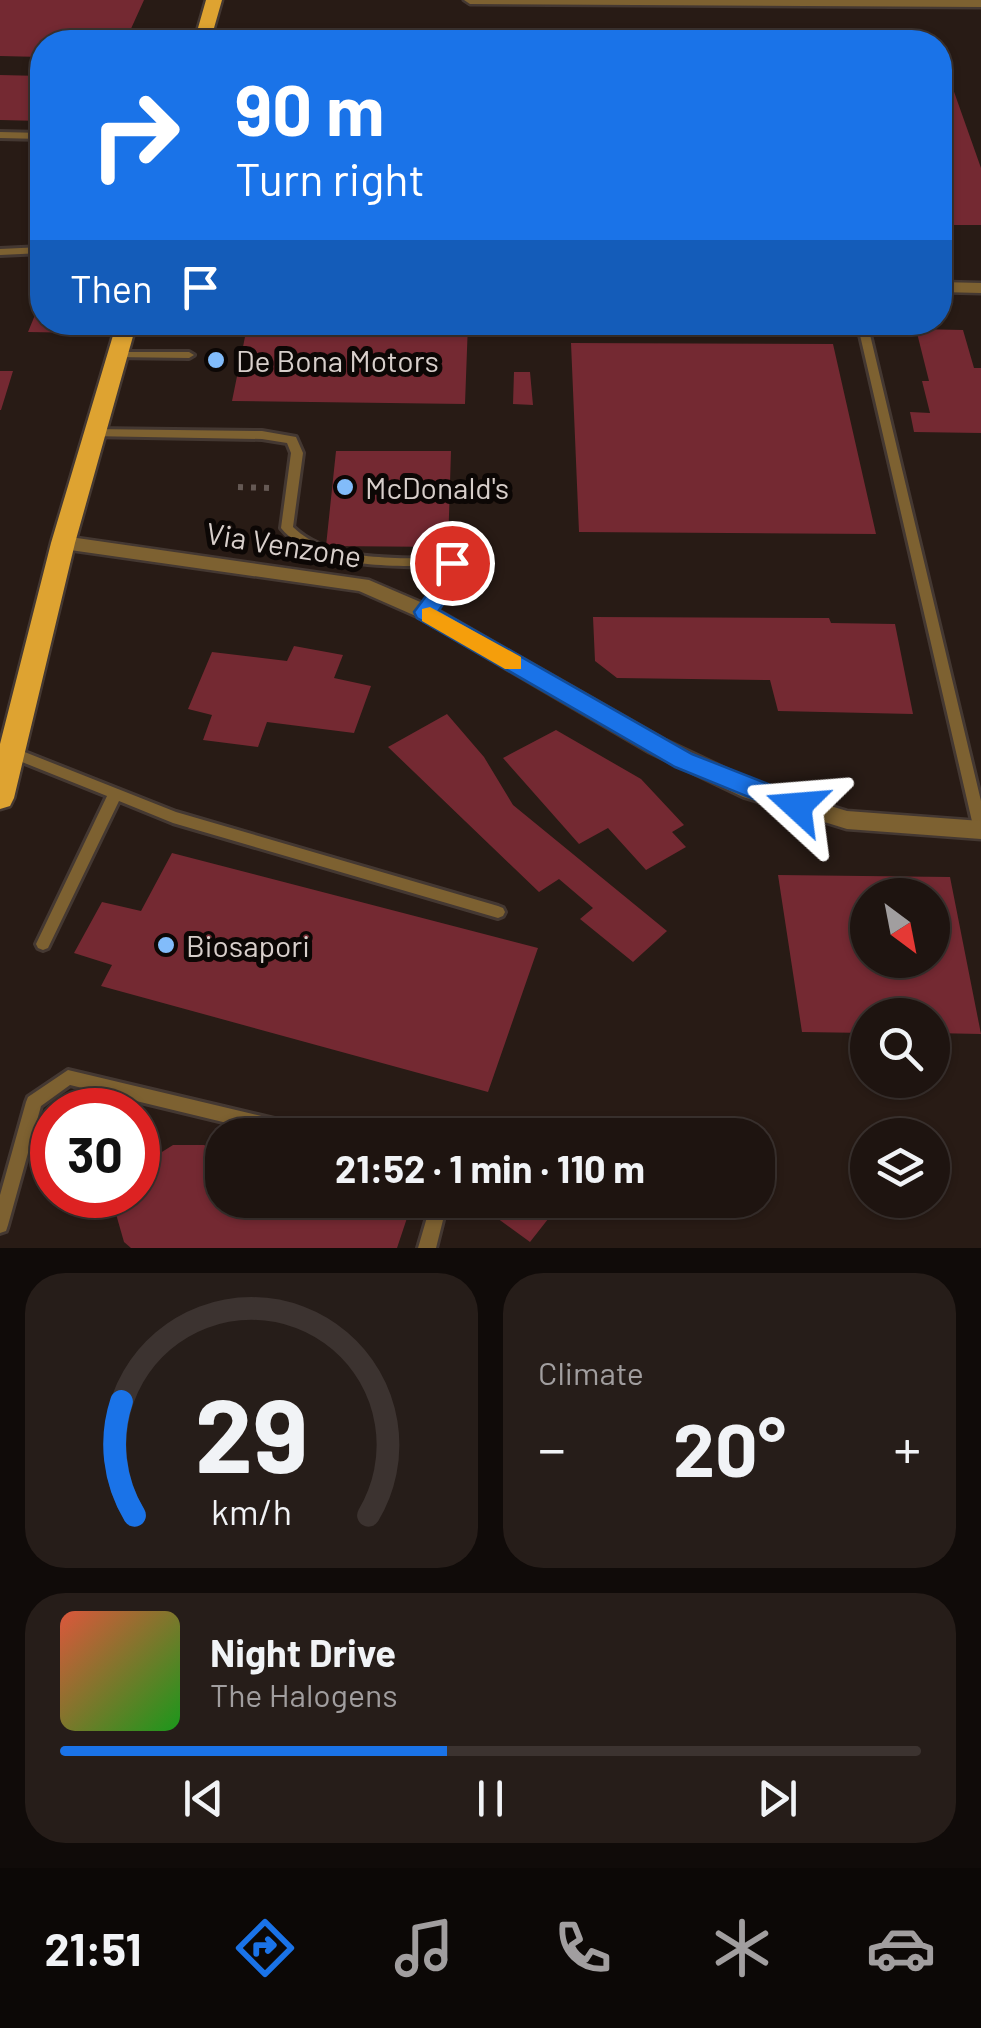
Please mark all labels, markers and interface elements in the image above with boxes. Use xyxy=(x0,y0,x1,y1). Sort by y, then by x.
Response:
text: 90 m xyxy=(235,66,385,150)
icon: right xyxy=(70,70,200,200)
text: Turn right xyxy=(235,151,425,205)
icon: arrive xyxy=(173,260,228,315)
text: Then xyxy=(70,265,153,311)
place label: De Bona Motors xyxy=(236,342,439,378)
marker: De Bona Motors xyxy=(205,349,227,371)
place label: McDonald's xyxy=(365,469,509,505)
marker: McDonald's xyxy=(334,476,356,498)
street label: Via Venzone xyxy=(204,514,364,574)
pin xyxy=(410,521,495,606)
icon: arrive xyxy=(425,536,480,591)
position arrow xyxy=(745,754,849,858)
north arrow xyxy=(850,878,950,978)
map controls xyxy=(850,878,950,1218)
place label: Biosapori xyxy=(186,927,310,963)
marker: Biosapori xyxy=(155,934,177,956)
button: search xyxy=(850,998,950,1098)
speed limit sign: 30 xyxy=(30,1088,160,1218)
button: layers xyxy=(850,1118,950,1218)
text: 21:52 · 1 min · 110 m xyxy=(335,1145,645,1191)
text: Climate xyxy=(538,1353,644,1391)
text: 29 xyxy=(195,1369,308,1494)
text: 20° xyxy=(673,1402,786,1492)
text: − xyxy=(538,1414,566,1480)
text: + xyxy=(893,1414,921,1480)
text: km/h xyxy=(211,1489,292,1532)
text: Night Drive xyxy=(210,1629,396,1675)
text: The Halogens xyxy=(210,1675,398,1713)
icon: previous xyxy=(176,1771,231,1826)
icon: pause xyxy=(463,1771,518,1826)
icon: next xyxy=(750,1771,805,1826)
icon: directions xyxy=(230,1913,300,1983)
icon: music xyxy=(389,1913,459,1983)
icon: phone xyxy=(548,1913,618,1983)
icon: climate xyxy=(707,1913,777,1983)
icon: car xyxy=(866,1913,936,1983)
text: 21:51 xyxy=(45,1921,141,1975)

